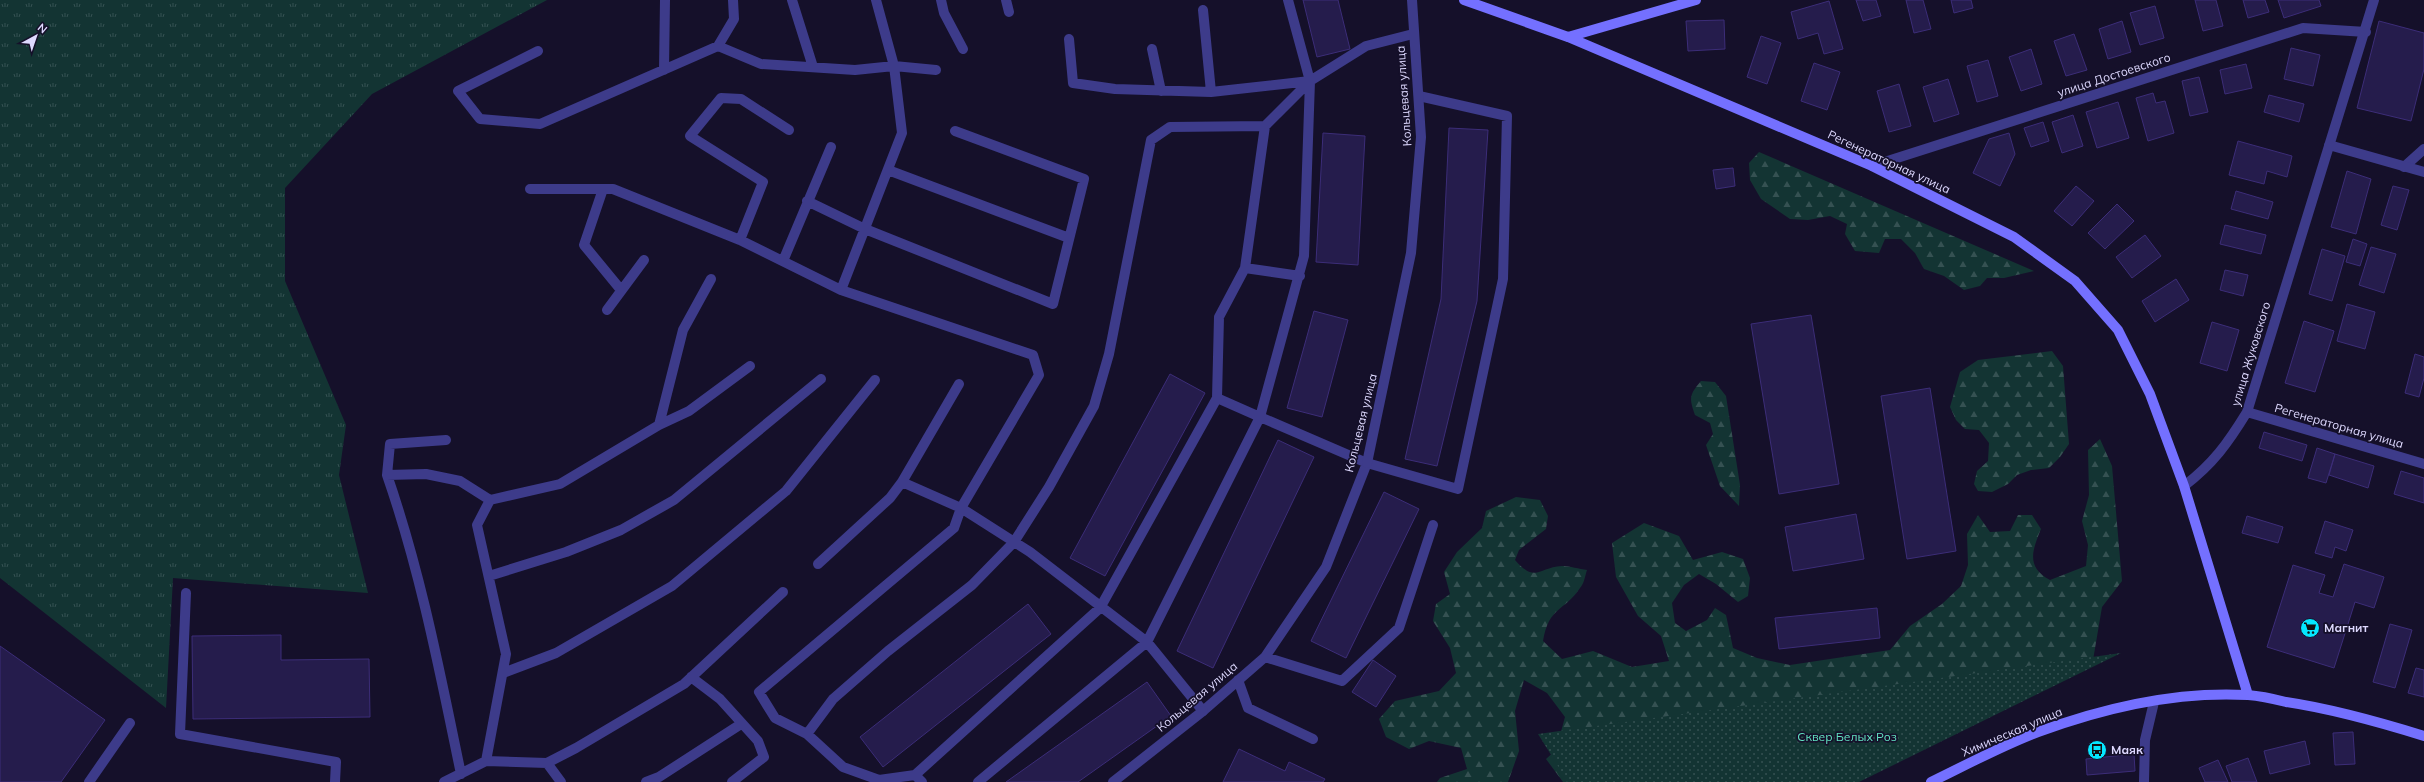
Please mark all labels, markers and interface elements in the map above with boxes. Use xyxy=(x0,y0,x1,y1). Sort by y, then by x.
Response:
north arrow xyxy=(16,16,56,56)
text: N xyxy=(35,20,50,36)
street label: Кольцевая улица xyxy=(1392,45,1415,147)
street label: улица Достоевского xyxy=(2055,49,2172,100)
street label: Регенераторная улица xyxy=(1825,127,1953,197)
street label: улица Жуковского xyxy=(2228,300,2274,408)
street label: Кольцевая улица xyxy=(1341,372,1380,474)
street label: Регенераторная улица xyxy=(2273,400,2405,451)
supermarket icon: Магнит xyxy=(2299,617,2321,639)
place label: Магнит xyxy=(2324,620,2368,635)
street label: Кольцевая улица xyxy=(1153,658,1240,735)
street label: Химическая улица xyxy=(1959,704,2064,760)
park label: Сквер Белых Роз xyxy=(1797,729,1897,744)
bus stop icon: Маяк xyxy=(2086,739,2108,761)
place label: Маяк xyxy=(2111,742,2143,757)

